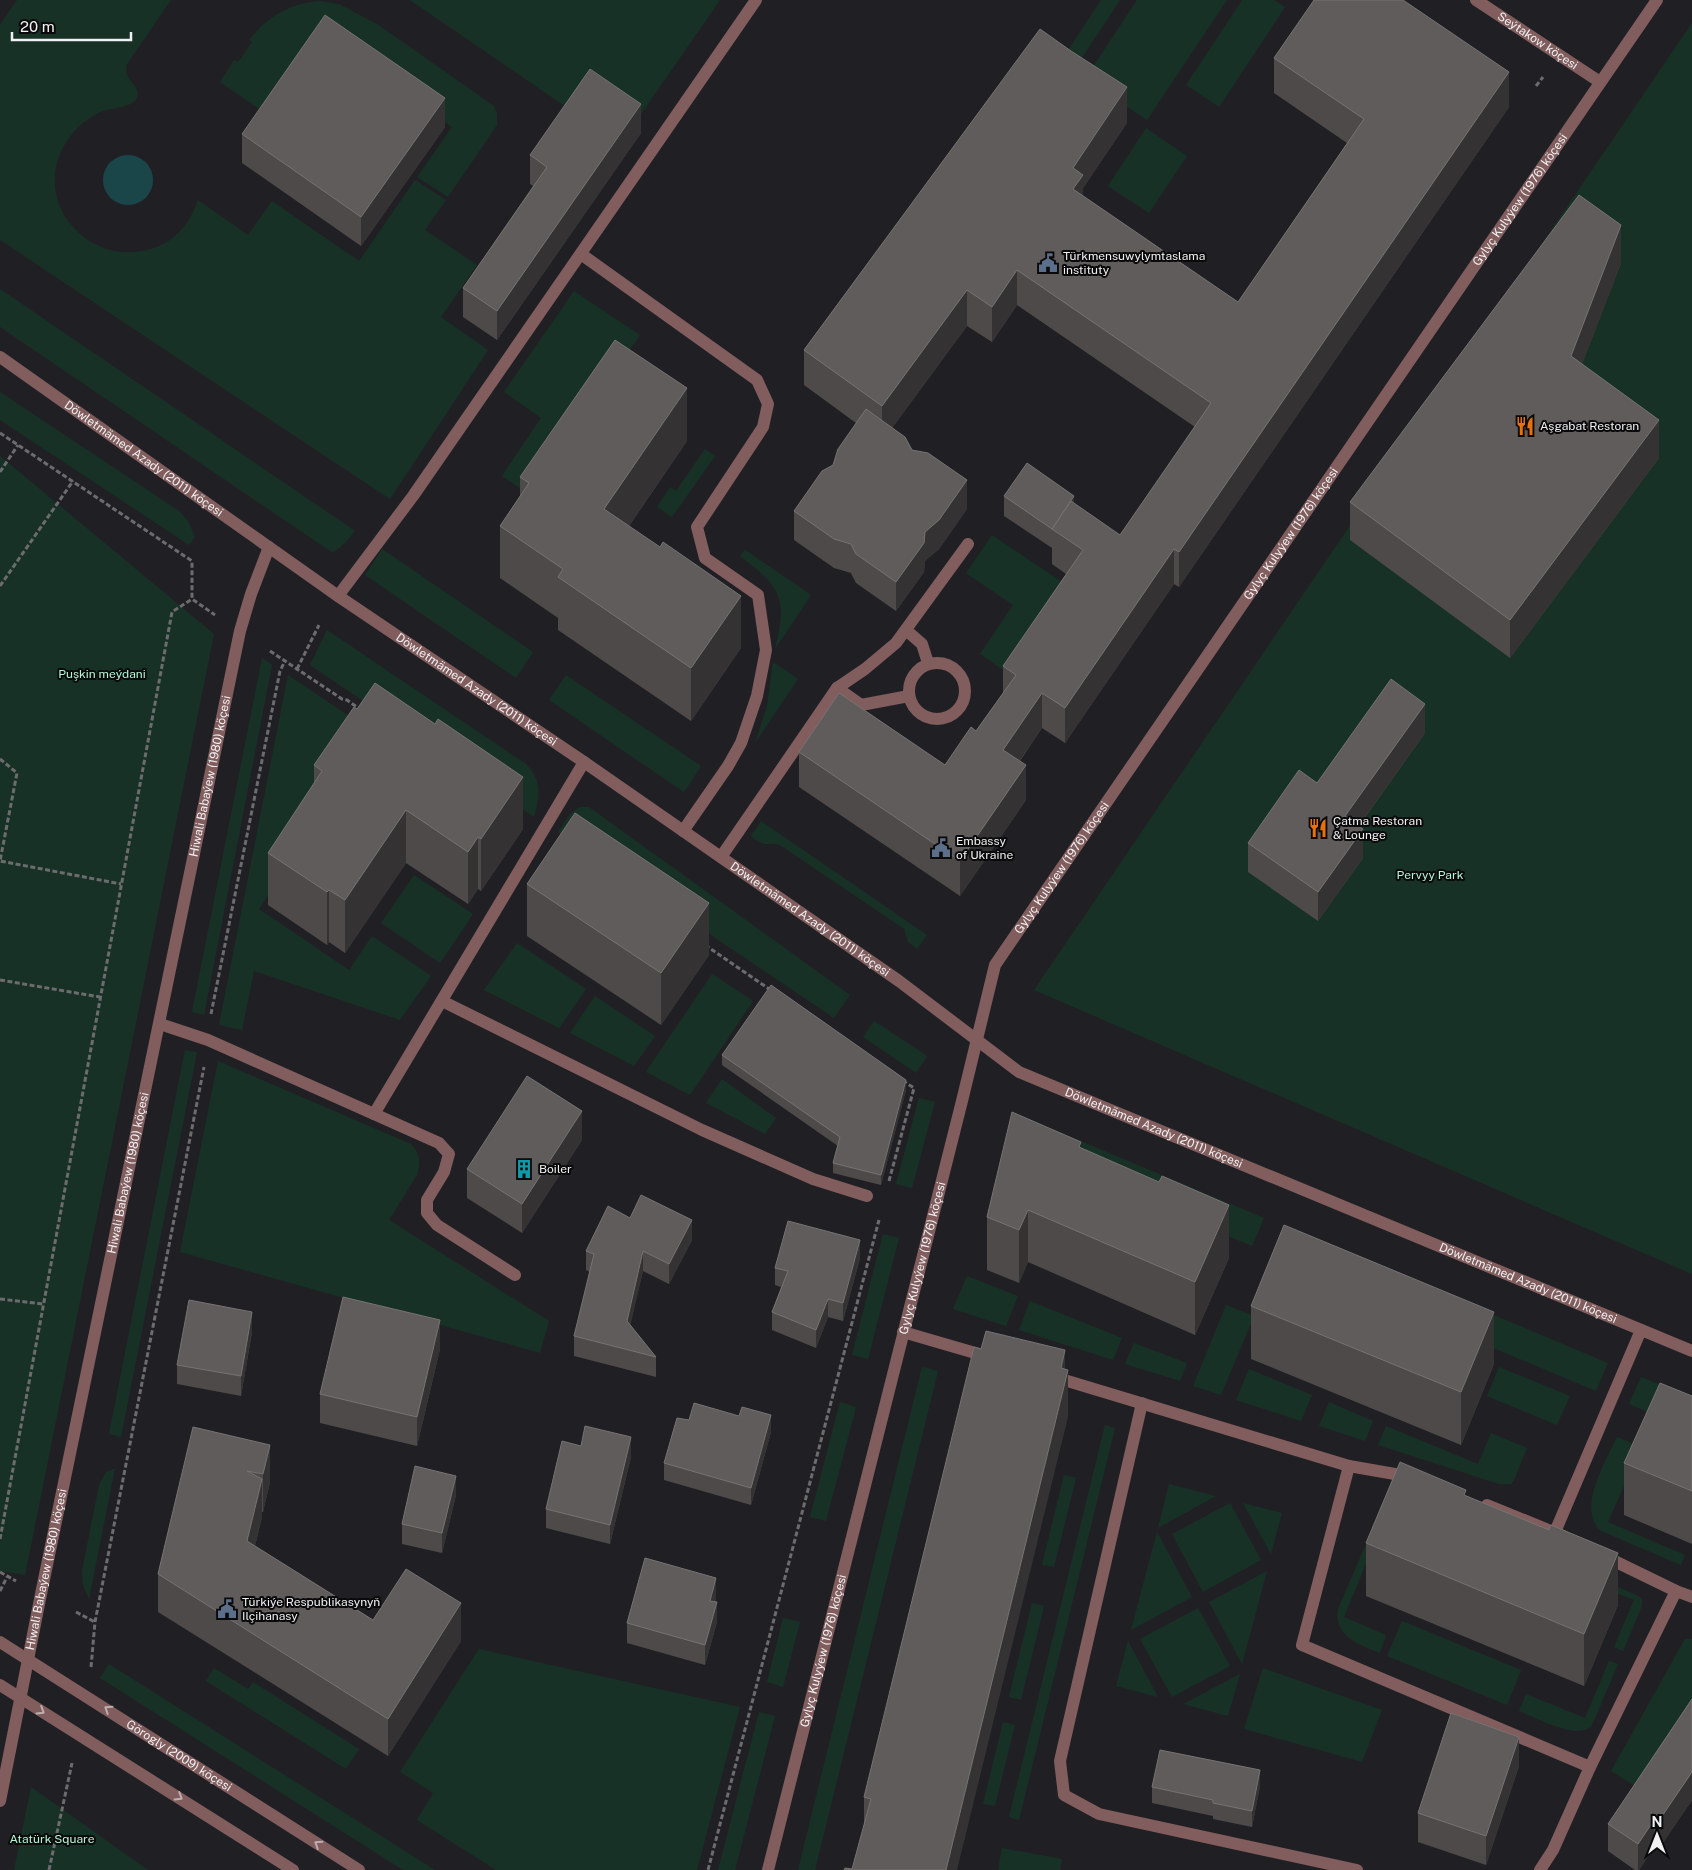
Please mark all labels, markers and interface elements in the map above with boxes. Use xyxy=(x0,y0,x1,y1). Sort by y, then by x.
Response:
street label: Seýtakow köçesi xyxy=(1495,9,1581,72)
scale bar xyxy=(12,10,131,42)
text: 20 m xyxy=(20,18,55,35)
street label: Gylyç Kulyýew (1976) köçesi xyxy=(1470,131,1570,268)
place label: Türkmensuwylymtaslama instituty xyxy=(1063,249,1205,277)
public building icon: Türkmensuwylymtaslama instituty xyxy=(1037,252,1059,274)
street label: Döwletmämed Azady (2011) köçesi xyxy=(62,398,226,519)
restaurant icon: Aşgabat Restoran xyxy=(1514,415,1536,437)
place label: Aşgabat Restoran xyxy=(1540,419,1639,433)
street label: Gylyç Kulyýew (1976) köçesi xyxy=(1241,465,1341,602)
street label: Döwletmämed Azady (2011) köçesi xyxy=(393,630,560,749)
park label: Puşkin meýdani xyxy=(58,667,146,681)
street label: Hiwali Babaýew (1980) köçesi xyxy=(186,694,233,858)
street label: Gylyç Kulyýew (1976) köçesi xyxy=(1012,799,1112,936)
place label: Çatma Restoran & Lounge xyxy=(1333,814,1422,842)
restaurant icon: Çatma Restoran & Lounge xyxy=(1307,817,1329,839)
place label: Embassy of Ukraine xyxy=(956,834,1013,862)
public building icon: Embassy of Ukraine xyxy=(930,837,952,859)
street label: Döwletmämed Azady (2011) köçesi xyxy=(728,859,892,979)
park label: Pervyy Park xyxy=(1397,868,1464,882)
street label: Döwletmämed Azady (2011) köçesi xyxy=(1063,1085,1245,1171)
street label: Hiwali Babaýew (1980) köçesi xyxy=(105,1091,151,1255)
building icon: Boiler xyxy=(513,1158,535,1180)
place label: Boiler xyxy=(539,1162,572,1176)
street label: Gylyç Kulyýew (1976) köçesi xyxy=(896,1180,948,1336)
street label: Döwletmämed Azady (2011) köçesi xyxy=(1437,1240,1619,1326)
street label: Hiwali Babaýew (1980) köçesi xyxy=(23,1488,70,1651)
street label: Gylyç Kulyýew (1976) köçesi xyxy=(797,1573,849,1729)
place label: Türkiýe Respublikasynyň Ilçihanasy xyxy=(242,1595,380,1623)
public building icon: Türkiýe Respublikasynyň Ilçihanasy xyxy=(216,1598,238,1620)
one-way arrow xyxy=(36,1704,45,1714)
one-way arrow xyxy=(104,1706,113,1715)
street label: Görogly (2009) köçesi xyxy=(124,1717,234,1794)
one-way arrow xyxy=(173,1791,182,1801)
north arrow xyxy=(1632,1810,1682,1860)
text: N xyxy=(1652,1814,1662,1830)
park label: Atatürk Square xyxy=(9,1832,95,1846)
one-way arrow xyxy=(315,1840,324,1850)

